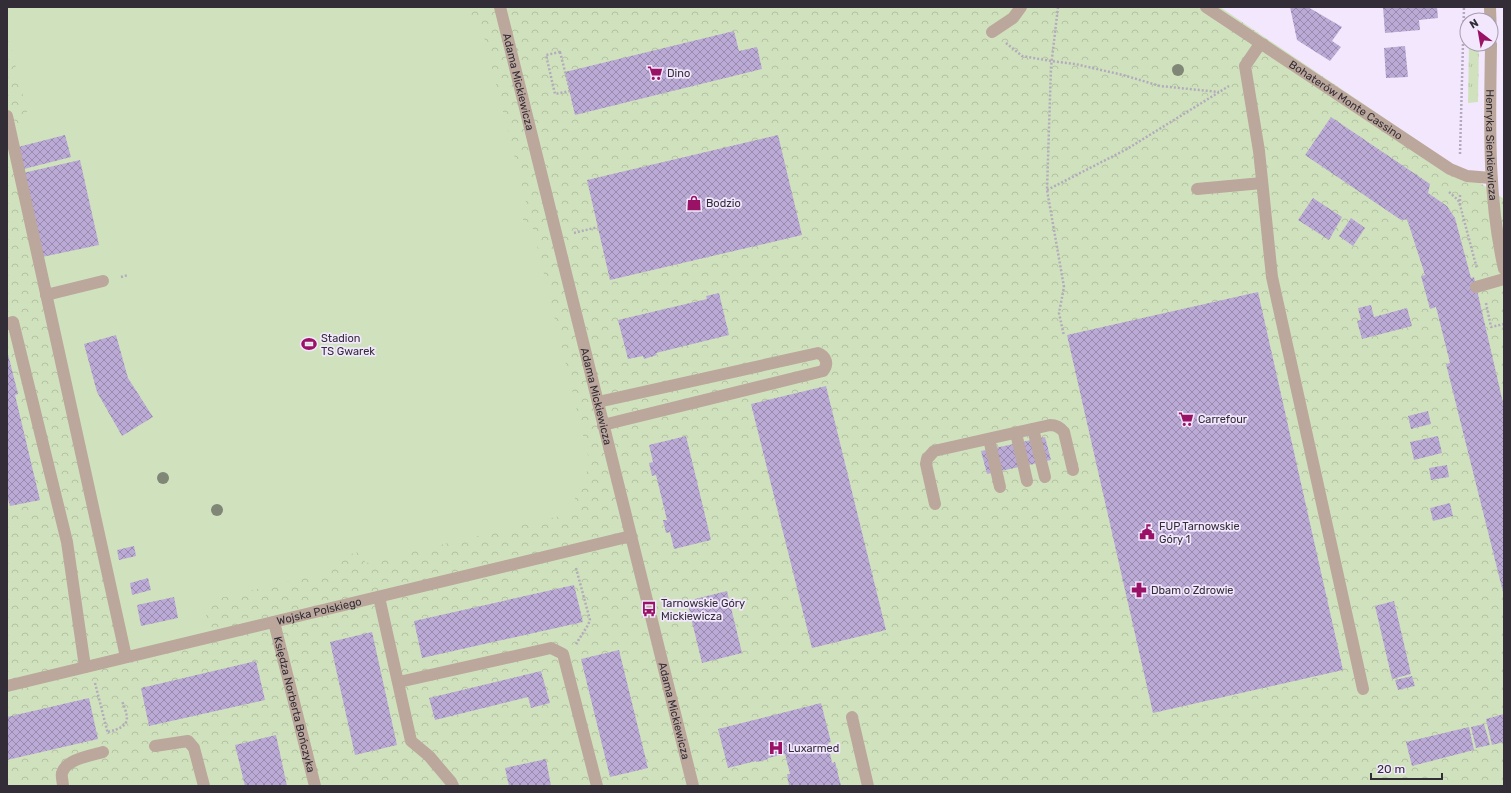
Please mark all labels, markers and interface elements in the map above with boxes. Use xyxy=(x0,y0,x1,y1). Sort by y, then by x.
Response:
north arrow xyxy=(1459,12,1499,52)
text: N xyxy=(1467,16,1481,31)
street label: Adama Mickiewicza xyxy=(500,32,536,132)
street label: Bohaterów Monte Cassino xyxy=(1286,58,1405,143)
supermarket icon: Dino xyxy=(646,64,664,82)
place label: Dino xyxy=(667,67,690,80)
street label: Henryka Sienkiewicza xyxy=(1483,89,1499,201)
shop icon: Bodzio xyxy=(685,194,703,212)
place label: Bodzio xyxy=(706,197,741,210)
place label: Stadion TS Gwarek xyxy=(321,332,375,358)
sports icon: Stadion TS Gwarek xyxy=(300,335,318,353)
street label: Adama Mickiewicza xyxy=(578,346,614,446)
supermarket icon: Carrefour xyxy=(1177,410,1195,428)
place label: Carrefour xyxy=(1198,413,1248,426)
place label: FUP Tarnowskie Góry 1 xyxy=(1159,520,1240,546)
public building icon: FUP Tarnowskie Góry 1 xyxy=(1138,523,1156,541)
pharmacy icon: Dbam o Zdrowie xyxy=(1130,581,1148,599)
place label: Dbam o Zdrowie xyxy=(1151,584,1234,597)
street label: Wojska Polskiego xyxy=(276,595,363,628)
place label: Tarnowskie Góry Mickiewicza xyxy=(661,597,745,623)
bus stop icon: Tarnowskie Góry Mickiewicza xyxy=(640,600,658,618)
street label: Księdza Norberta Bończyka xyxy=(271,635,317,774)
street label: Adama Mickiewicza xyxy=(656,661,692,761)
hospital icon: Luxarmed xyxy=(767,739,785,757)
place label: Luxarmed xyxy=(788,742,839,755)
scale bar xyxy=(1371,755,1442,781)
text: 20 m xyxy=(1377,762,1405,776)

